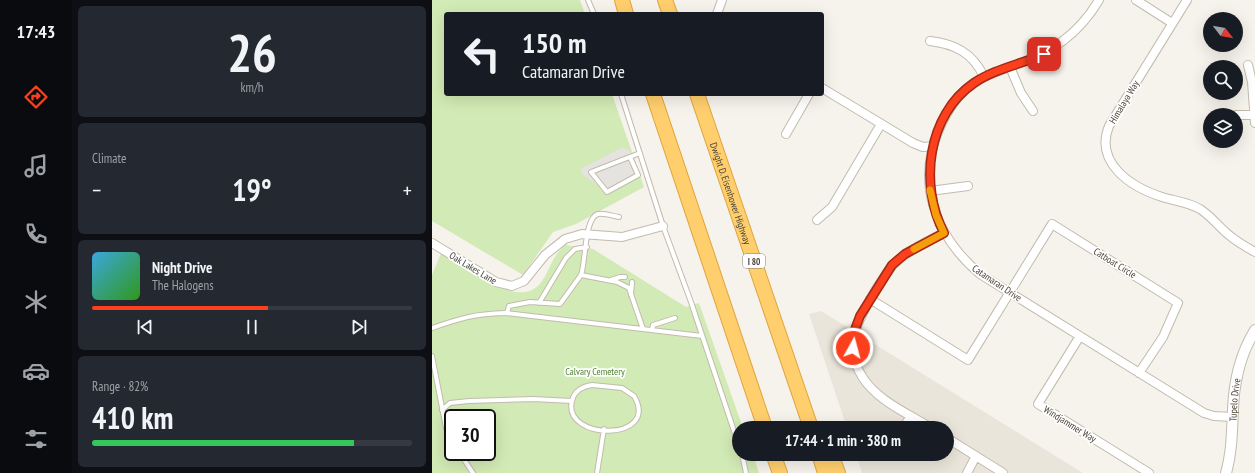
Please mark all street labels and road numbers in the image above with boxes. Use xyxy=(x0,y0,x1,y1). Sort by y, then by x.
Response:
street label: Himalaya Way xyxy=(1106,78,1142,126)
street label: Dwight D. Eisenhower Highway xyxy=(707,141,754,246)
street label: Catboat Circle xyxy=(1091,245,1139,281)
street label: Oak Lakes Lane xyxy=(447,249,499,287)
road number: I 80 xyxy=(743,254,765,268)
street label: Catamaran Drive xyxy=(970,262,1024,304)
street label: Tupelo Drive xyxy=(1226,377,1243,422)
street label: Windjammer Way xyxy=(1041,403,1099,445)

